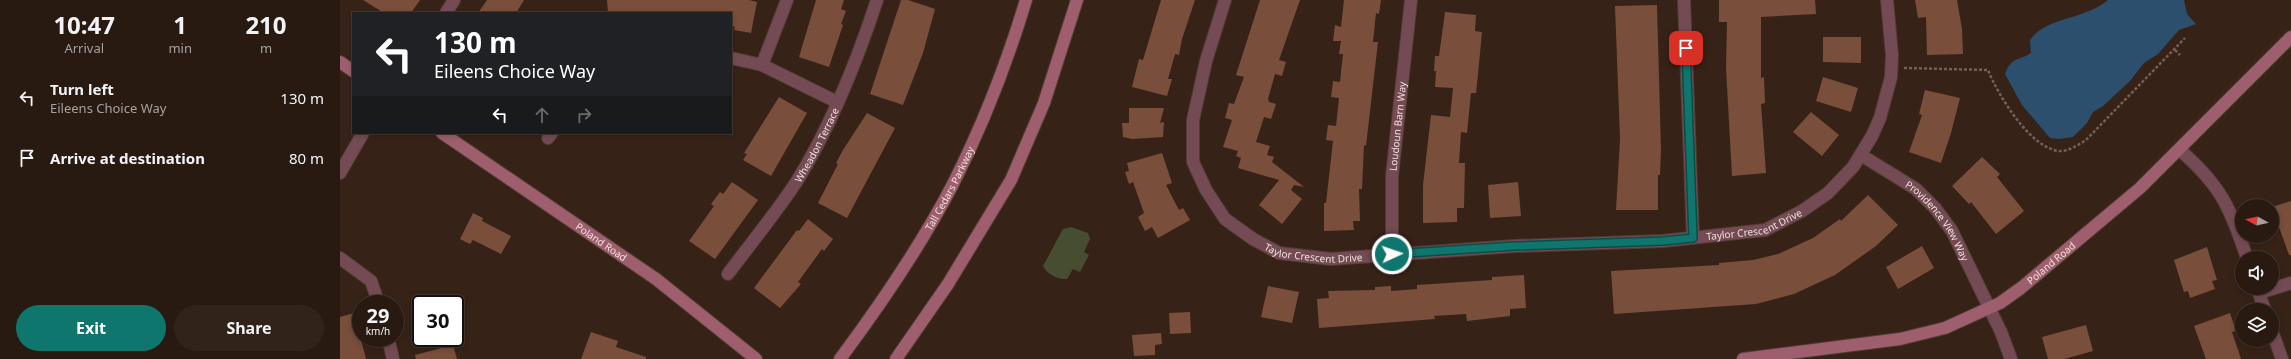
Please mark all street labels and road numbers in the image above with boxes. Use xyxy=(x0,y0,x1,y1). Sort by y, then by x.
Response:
street label: Loudoun Barn Way xyxy=(1386,80,1409,172)
street label: Wheadon Terrace xyxy=(791,105,842,185)
street label: Tall Cedars Parkway xyxy=(922,143,978,233)
street label: Providence View Way xyxy=(1903,177,1973,264)
street label: Taylor Crescent Drive xyxy=(1706,205,1804,243)
street label: Poland Road xyxy=(573,219,630,264)
street label: Poland Road xyxy=(2024,238,2078,287)
street label: Taylor Crescent Drive xyxy=(1262,240,1363,266)

